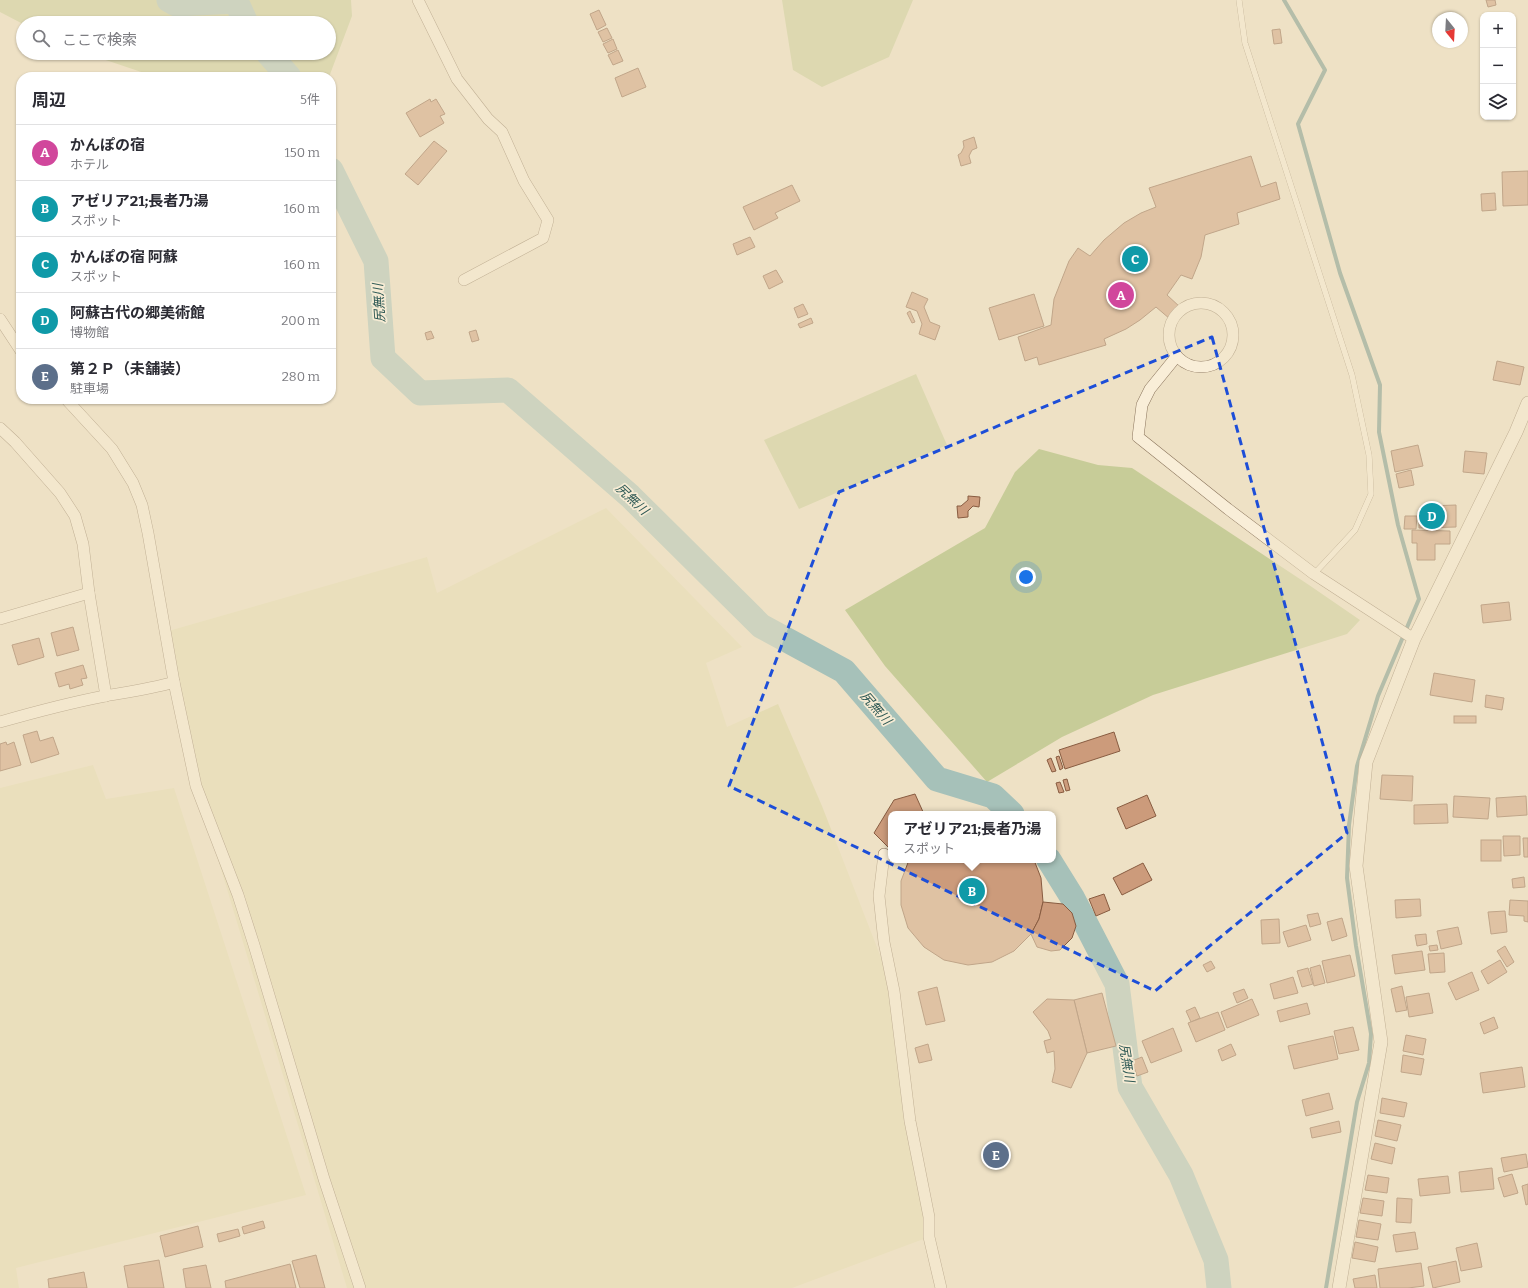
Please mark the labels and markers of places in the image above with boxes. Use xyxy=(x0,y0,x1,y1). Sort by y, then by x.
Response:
pin: C xyxy=(1122,244,1148,274)
pin: A xyxy=(1108,280,1134,310)
pin: D xyxy=(1419,501,1445,531)
pin: B xyxy=(959,876,985,906)
pin: E xyxy=(983,1140,1009,1170)

